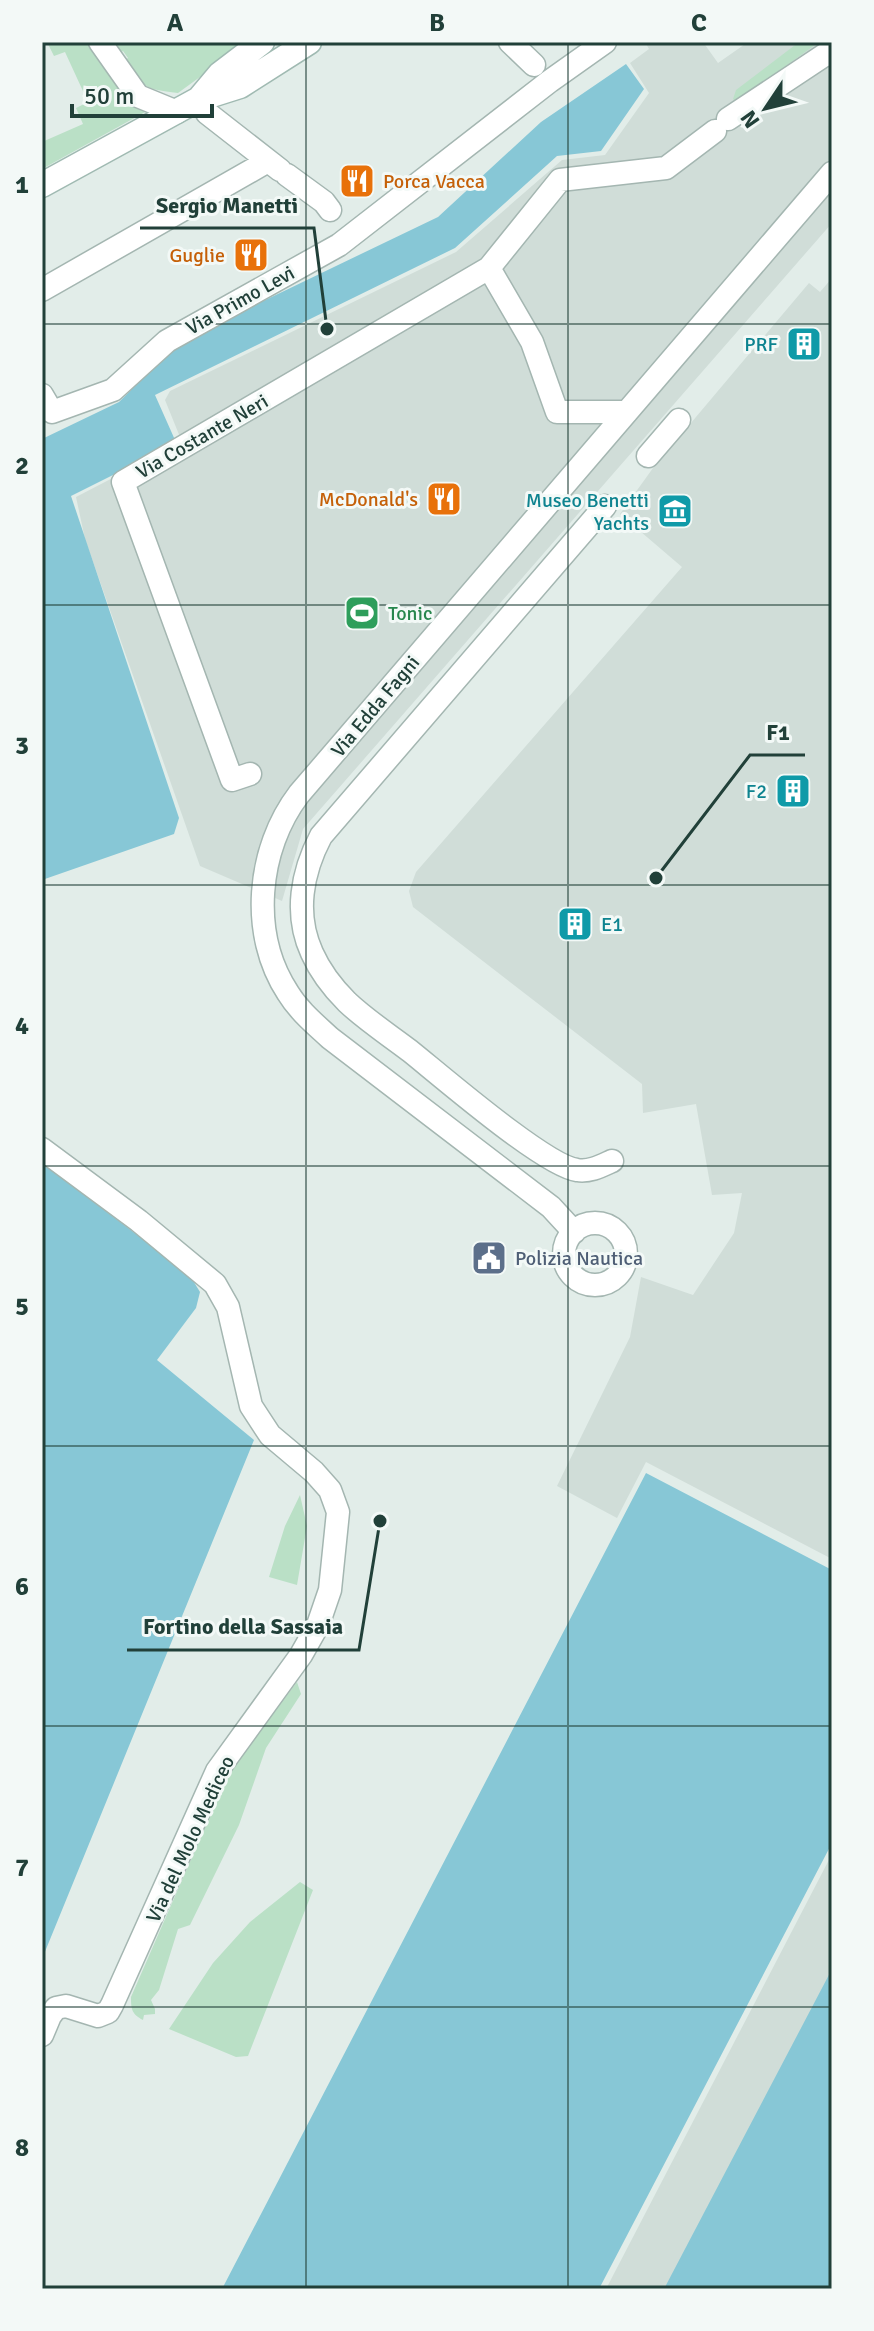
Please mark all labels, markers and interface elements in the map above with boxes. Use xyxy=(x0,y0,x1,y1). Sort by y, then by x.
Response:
text: A xyxy=(167,7,184,39)
text: B xyxy=(429,7,445,39)
text: C xyxy=(691,7,707,39)
scale bar xyxy=(72,68,212,118)
north arrow xyxy=(726,68,806,148)
text: 50 m xyxy=(84,81,134,111)
text: N xyxy=(735,105,765,133)
restaurant icon: Porca Vacca xyxy=(338,162,376,200)
text: 1 xyxy=(15,169,29,201)
place label: Porca Vacca xyxy=(383,169,485,194)
callout: Sergio Manetti xyxy=(140,182,314,228)
text: Sergio Manetti xyxy=(156,192,298,219)
restaurant icon: Guglie xyxy=(232,236,270,274)
place label: Guglie xyxy=(169,243,225,268)
street label: Via Primo Levi xyxy=(182,260,299,341)
building icon: PRF xyxy=(785,325,823,363)
place label: PRF xyxy=(744,332,778,357)
street label: Via Costante Neri xyxy=(132,388,273,484)
text: 2 xyxy=(15,450,29,482)
restaurant icon: McDonald's xyxy=(425,480,463,518)
place label: McDonald's xyxy=(319,487,418,512)
place label: Museo Benetti Yachts xyxy=(526,488,649,536)
museum icon: Museo Benetti Yachts xyxy=(656,492,694,530)
sports icon: Tonic xyxy=(343,594,381,632)
place label: Tonic xyxy=(388,601,432,626)
street label: Via Edda Fagni xyxy=(326,650,425,762)
callout: F1 xyxy=(750,709,805,755)
text: F1 xyxy=(766,719,790,746)
text: 3 xyxy=(15,730,29,762)
building icon: F2 xyxy=(774,772,812,810)
place label: F2 xyxy=(746,779,767,804)
building icon: E1 xyxy=(556,905,594,943)
place label: E1 xyxy=(601,912,623,937)
text: 4 xyxy=(15,1010,29,1042)
public building icon: Polizia Nautica xyxy=(470,1239,508,1277)
place label: Polizia Nautica xyxy=(515,1246,643,1271)
text: 5 xyxy=(15,1291,29,1323)
text: 6 xyxy=(15,1571,29,1603)
callout: Fortino della Sassaia xyxy=(127,1604,359,1650)
text: Fortino della Sassaia xyxy=(143,1613,343,1640)
street label: Via del Molo Mediceo xyxy=(141,1752,240,1927)
text: 7 xyxy=(15,1852,29,1884)
text: 8 xyxy=(15,2132,29,2164)

